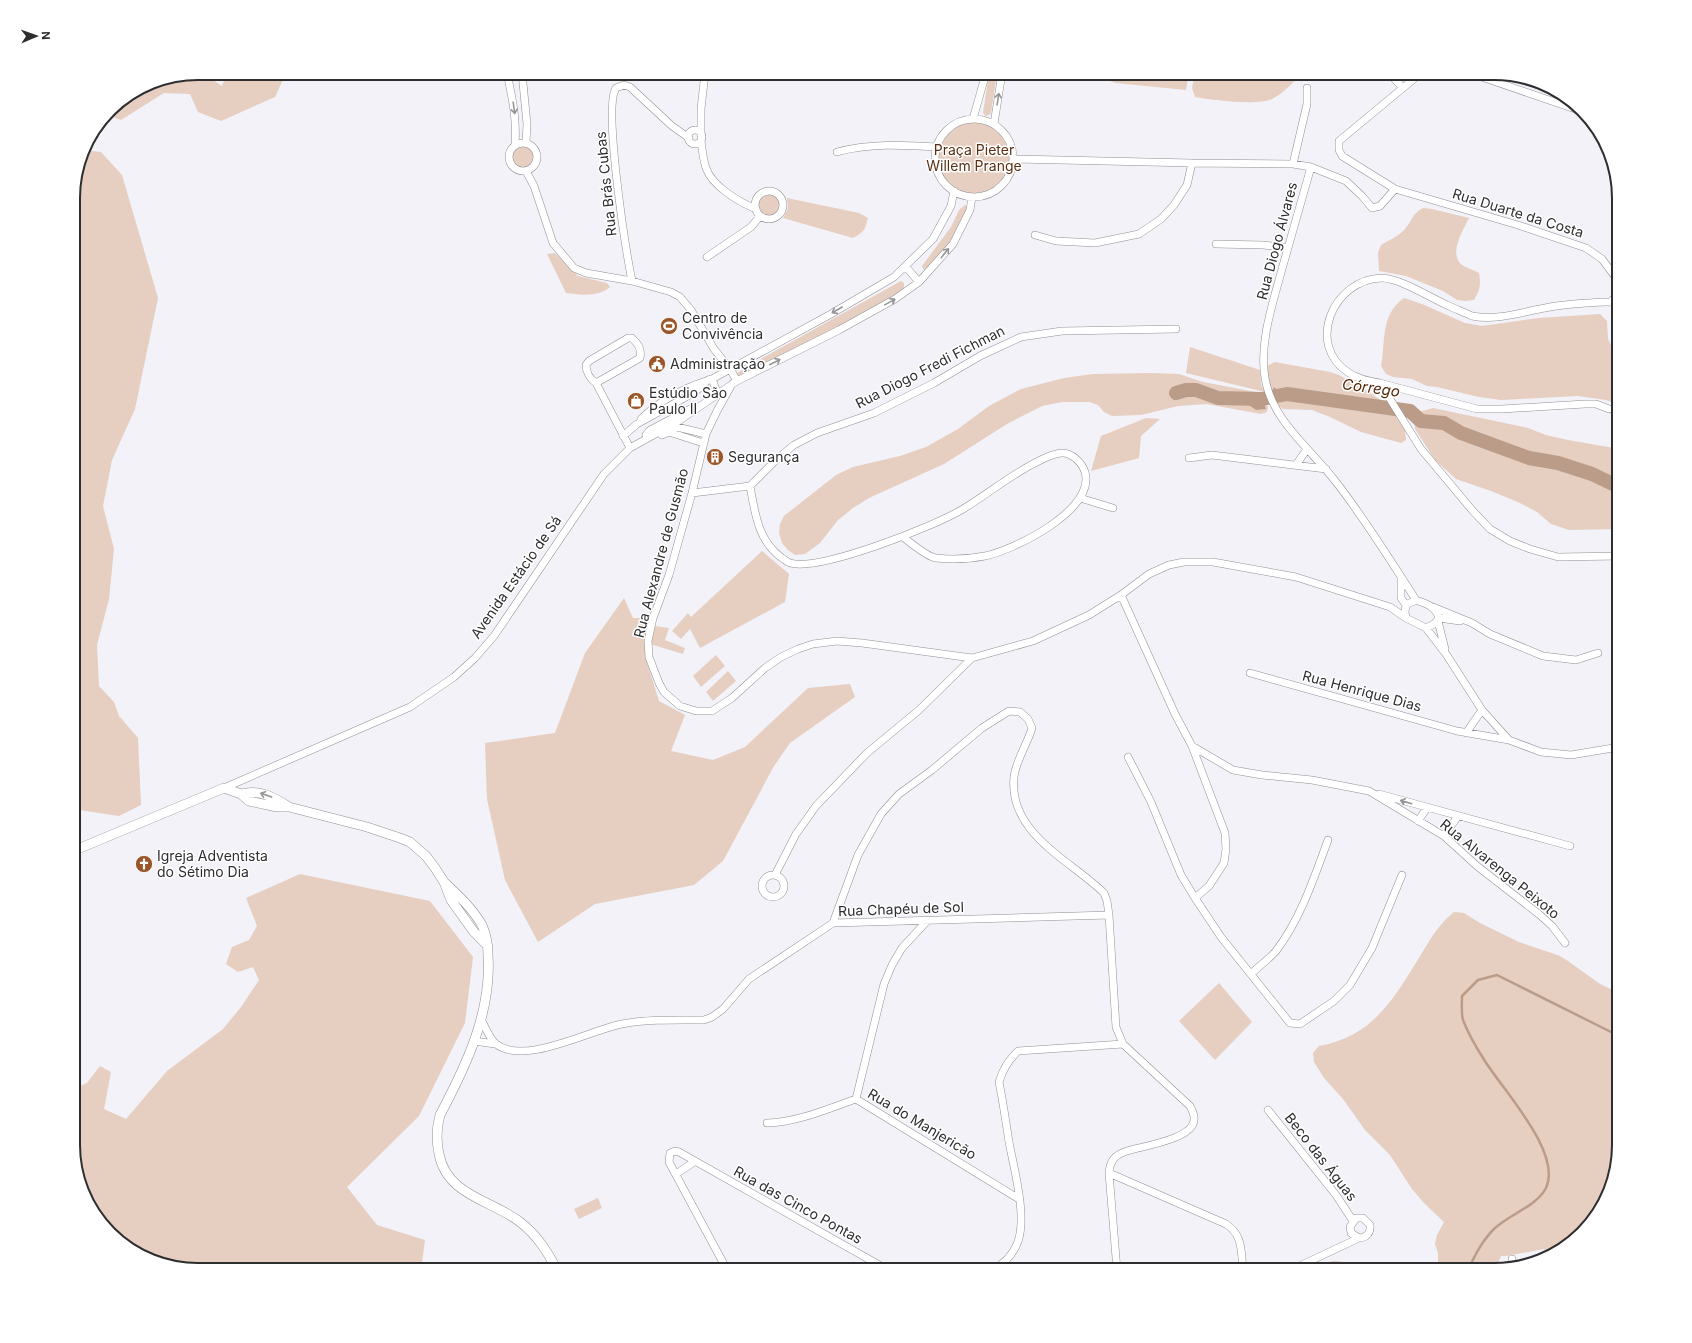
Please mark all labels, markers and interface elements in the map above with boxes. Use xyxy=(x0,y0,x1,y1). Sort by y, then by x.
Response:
north arrow xyxy=(16,16,56,56)
text: N xyxy=(39,31,53,40)
one-way arrow xyxy=(994,93,1002,106)
one-way arrow xyxy=(510,101,518,114)
street label: Rua Brás Cubas xyxy=(592,131,619,237)
park label: Praça Pieter Willem Prange xyxy=(926,141,1022,174)
street label: Rua Diogo Álvares xyxy=(1253,180,1300,302)
street label: Rua Duarte da Costa xyxy=(1451,184,1586,241)
one-way arrow xyxy=(941,248,950,259)
one-way arrow xyxy=(884,297,896,305)
one-way arrow xyxy=(831,307,843,315)
place label: Centro de Convivência xyxy=(682,309,763,342)
sports icon: Centro de Convivência xyxy=(659,316,679,336)
street label: Rua Diogo Fredi Fichman xyxy=(852,321,1007,412)
public building icon: Administração xyxy=(647,354,667,374)
place label: Administração xyxy=(670,355,765,372)
one-way arrow xyxy=(769,358,781,365)
water label: Córrego xyxy=(1341,374,1401,401)
place label: Estúdio São Paulo II xyxy=(649,384,727,417)
shop icon: Estúdio São Paulo II xyxy=(626,391,646,411)
building icon: Segurança xyxy=(705,447,725,467)
place label: Segurança xyxy=(728,448,799,465)
street label: Rua Alexandre de Gusmão xyxy=(630,466,691,639)
street label: Avenida Estácio de Sá xyxy=(467,512,564,641)
street label: Rua Henrique Dias xyxy=(1301,666,1423,715)
one-way arrow xyxy=(260,791,273,798)
one-way arrow xyxy=(1400,798,1413,805)
street label: Rua Alvarenga Peixoto xyxy=(1437,815,1563,922)
place label: Igreja Adventista do Sétimo Dia xyxy=(157,847,268,880)
church icon: Igreja Adventista do Sétimo Dia xyxy=(134,854,154,874)
street label: Rua Chapéu de Sol xyxy=(838,898,964,919)
street label: Rua do Manjericão xyxy=(865,1084,980,1163)
street label: Beco das Águas xyxy=(1282,1109,1361,1204)
street label: Rua das Cinco Pontas xyxy=(731,1162,866,1247)

